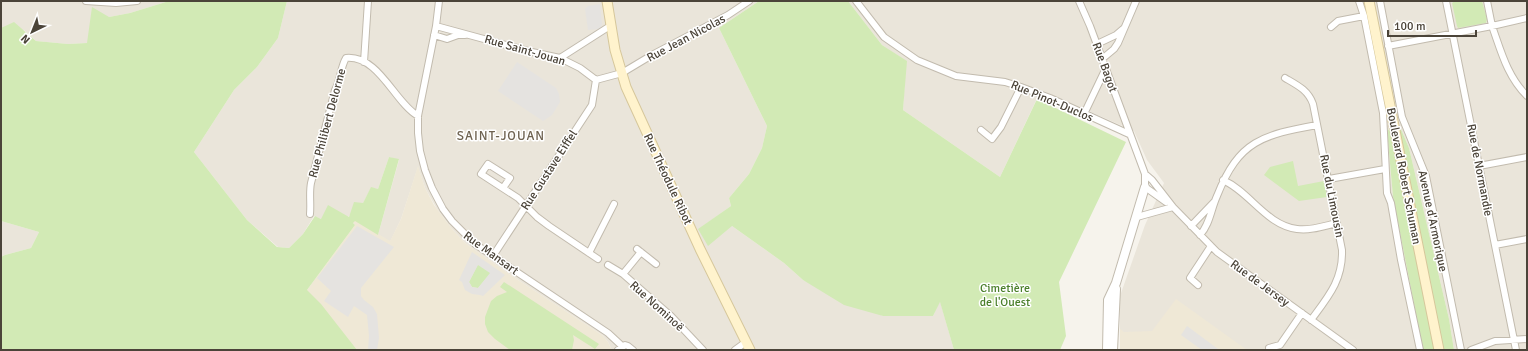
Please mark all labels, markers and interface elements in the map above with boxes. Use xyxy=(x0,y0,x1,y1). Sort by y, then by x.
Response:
street label: Rue Jean Nicolas xyxy=(644,11,728,65)
north arrow xyxy=(12,12,52,52)
scale bar xyxy=(1388,12,1476,38)
text: 100 m xyxy=(1394,19,1426,34)
text: N xyxy=(18,32,33,46)
street label: Rue Saint-Jouan xyxy=(483,32,567,69)
street label: Rue Bagot xyxy=(1089,40,1120,94)
street label: Rue Philibert Delorme xyxy=(306,67,349,180)
street label: Rue Pinot-Duclos xyxy=(1008,77,1095,126)
street label: Boulevard Robert Schuman xyxy=(1383,106,1424,246)
street label: Rue de Normandie xyxy=(1463,123,1496,218)
street label: Rue Gustave Eiffel xyxy=(518,127,581,213)
district label: SAINT-JOUAN xyxy=(457,128,545,144)
street label: Rue Théodule Ribot xyxy=(640,131,695,227)
street label: Rue du Limousin xyxy=(1316,153,1347,239)
street label: Avenue d'Armorique xyxy=(1414,169,1451,273)
street label: Rue Mansart xyxy=(460,228,521,278)
street label: Rue de Jersey xyxy=(1227,257,1293,310)
street label: Rue Nominoë xyxy=(626,278,687,335)
park label: Cimetière de l'Ouest xyxy=(980,281,1030,310)

